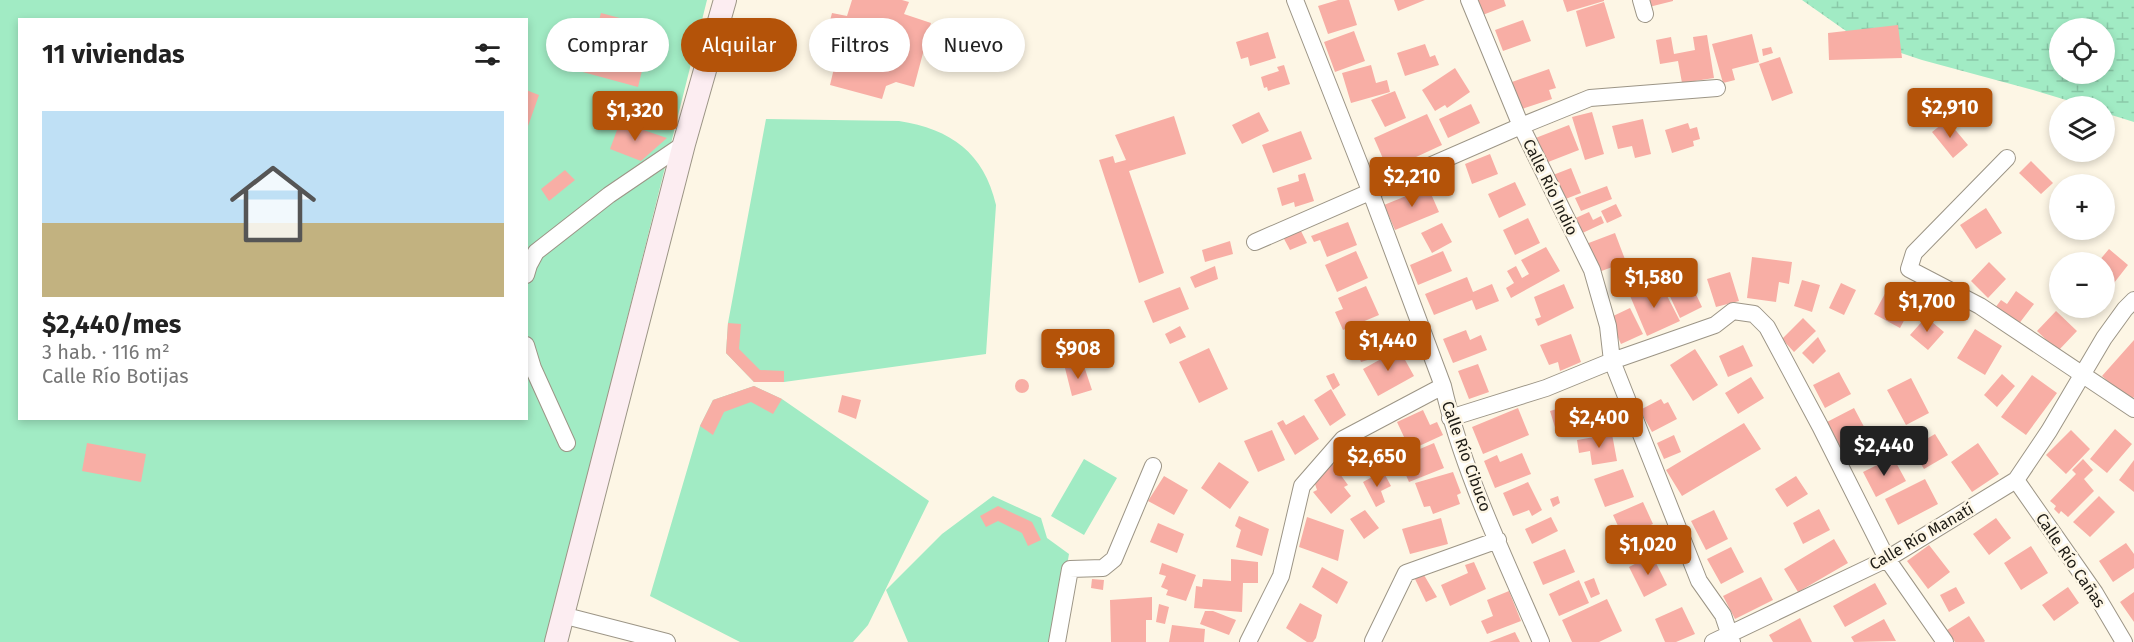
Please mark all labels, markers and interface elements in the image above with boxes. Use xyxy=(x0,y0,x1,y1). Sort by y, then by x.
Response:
chip: Comprar xyxy=(546,18,669,72)
chip: Alquilar xyxy=(681,18,797,72)
chip: Filtros xyxy=(809,18,910,72)
chip: Nuevo xyxy=(922,18,1025,72)
map controls xyxy=(2049,18,2115,318)
button: locate xyxy=(2049,18,2115,84)
icon: filters xyxy=(471,38,504,71)
text: 11 viviendas xyxy=(42,39,185,70)
pin: $2,910 xyxy=(1901,88,1999,139)
pin: $1,320 xyxy=(586,91,684,142)
text: $2,910 xyxy=(1921,95,1979,119)
button: layers xyxy=(2049,96,2115,162)
text: $1,320 xyxy=(607,98,663,122)
street label: Calle Río Indio xyxy=(1519,136,1582,239)
icon: home xyxy=(219,150,327,258)
pin: $2,210 xyxy=(1363,157,1461,208)
text: $2,210 xyxy=(1384,164,1440,188)
button: + xyxy=(2049,174,2115,240)
button: − xyxy=(2049,252,2115,318)
pin: $1,580 xyxy=(1605,258,1703,309)
text: $1,580 xyxy=(1625,265,1683,289)
pin: $1,700 xyxy=(1878,282,1976,333)
text: $1,700 xyxy=(1899,289,1955,313)
text: $2,440/mes xyxy=(42,309,181,340)
pin: $1,440 xyxy=(1339,321,1437,372)
text: $1,440 xyxy=(1359,328,1417,352)
pin: $908 xyxy=(1042,329,1114,380)
text: $908 xyxy=(1055,336,1101,360)
text: 3 hab. · 116 m² xyxy=(42,340,170,364)
text: Calle Río Botijas xyxy=(42,364,189,388)
street label: Calle Río Cibuco xyxy=(1438,398,1495,514)
pin: $2,400 xyxy=(1550,398,1648,449)
text: $2,400 xyxy=(1569,405,1629,429)
pin: $2,440 xyxy=(1835,426,1933,477)
text: $2,440 xyxy=(1854,433,1914,457)
pin: $2,650 xyxy=(1328,437,1426,488)
text: $2,650 xyxy=(1347,444,1407,468)
street label: Calle Río Manatí xyxy=(1866,499,1977,574)
street label: Calle Río Cañas xyxy=(2032,509,2109,611)
pin: $1,020 xyxy=(1599,525,1697,576)
text: $1,020 xyxy=(1619,532,1677,556)

